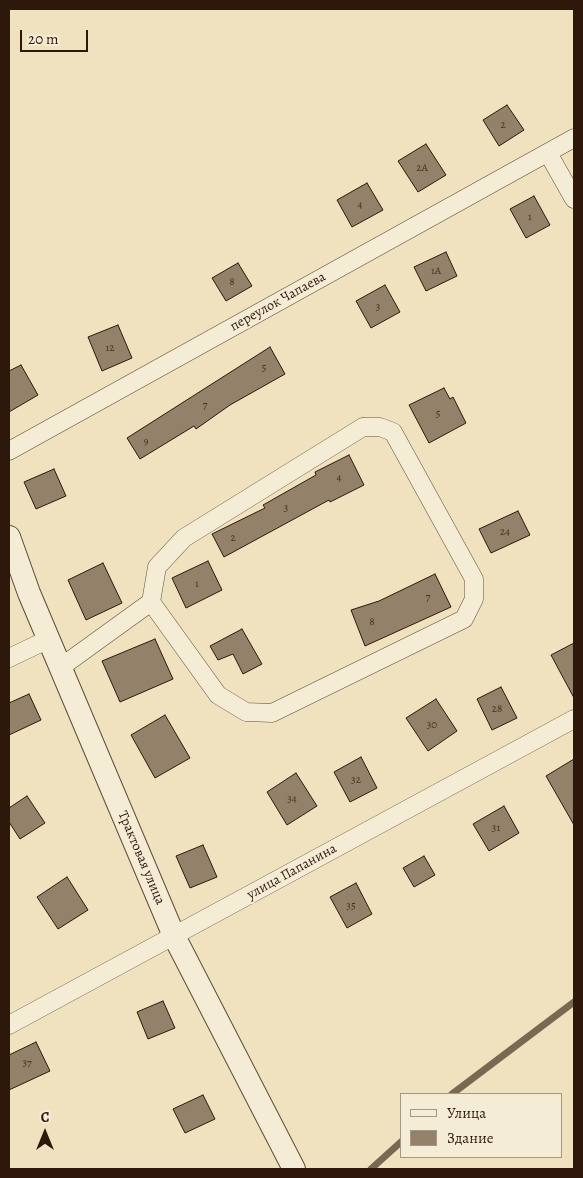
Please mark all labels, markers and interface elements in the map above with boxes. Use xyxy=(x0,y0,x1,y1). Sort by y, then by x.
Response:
scale bar xyxy=(22,20,90,52)
text: 20 m xyxy=(28,29,59,49)
house number: 2 xyxy=(500,118,506,132)
house number: 2А xyxy=(416,161,428,175)
house number: 4 xyxy=(358,198,362,212)
house number: 1 xyxy=(528,210,532,224)
house number: 1А xyxy=(431,264,441,278)
street label: переулок Чапаева xyxy=(227,269,329,335)
house number: 8 xyxy=(229,275,235,289)
house number: 3 xyxy=(376,300,380,314)
house number: 12 xyxy=(106,341,114,355)
house number: 5 xyxy=(262,361,266,375)
house number: 7 xyxy=(203,398,207,412)
house number: 5 xyxy=(436,407,440,421)
house number: 9 xyxy=(143,434,149,448)
house number: 4 xyxy=(337,471,341,485)
house number: 3 xyxy=(284,501,288,515)
house number: 24 xyxy=(500,525,510,539)
house number: 2 xyxy=(230,531,236,545)
house number: 1 xyxy=(195,577,199,591)
house number: 7 xyxy=(426,590,430,604)
house number: 8 xyxy=(369,615,375,629)
house number: 28 xyxy=(492,702,502,716)
house number: 30 xyxy=(427,718,437,732)
house number: 32 xyxy=(351,773,361,787)
house number: 34 xyxy=(287,792,297,806)
street label: Трактовая улица xyxy=(114,809,168,907)
house number: 31 xyxy=(492,821,500,835)
street label: улица Папанина xyxy=(244,840,340,904)
house number: 35 xyxy=(346,899,356,913)
house number: 37 xyxy=(22,1056,32,1070)
legend xyxy=(400,1093,563,1158)
text: Улица xyxy=(447,1103,486,1123)
north arrow xyxy=(20,1108,70,1158)
text: С xyxy=(41,1108,49,1127)
text: Здание xyxy=(447,1128,494,1148)

